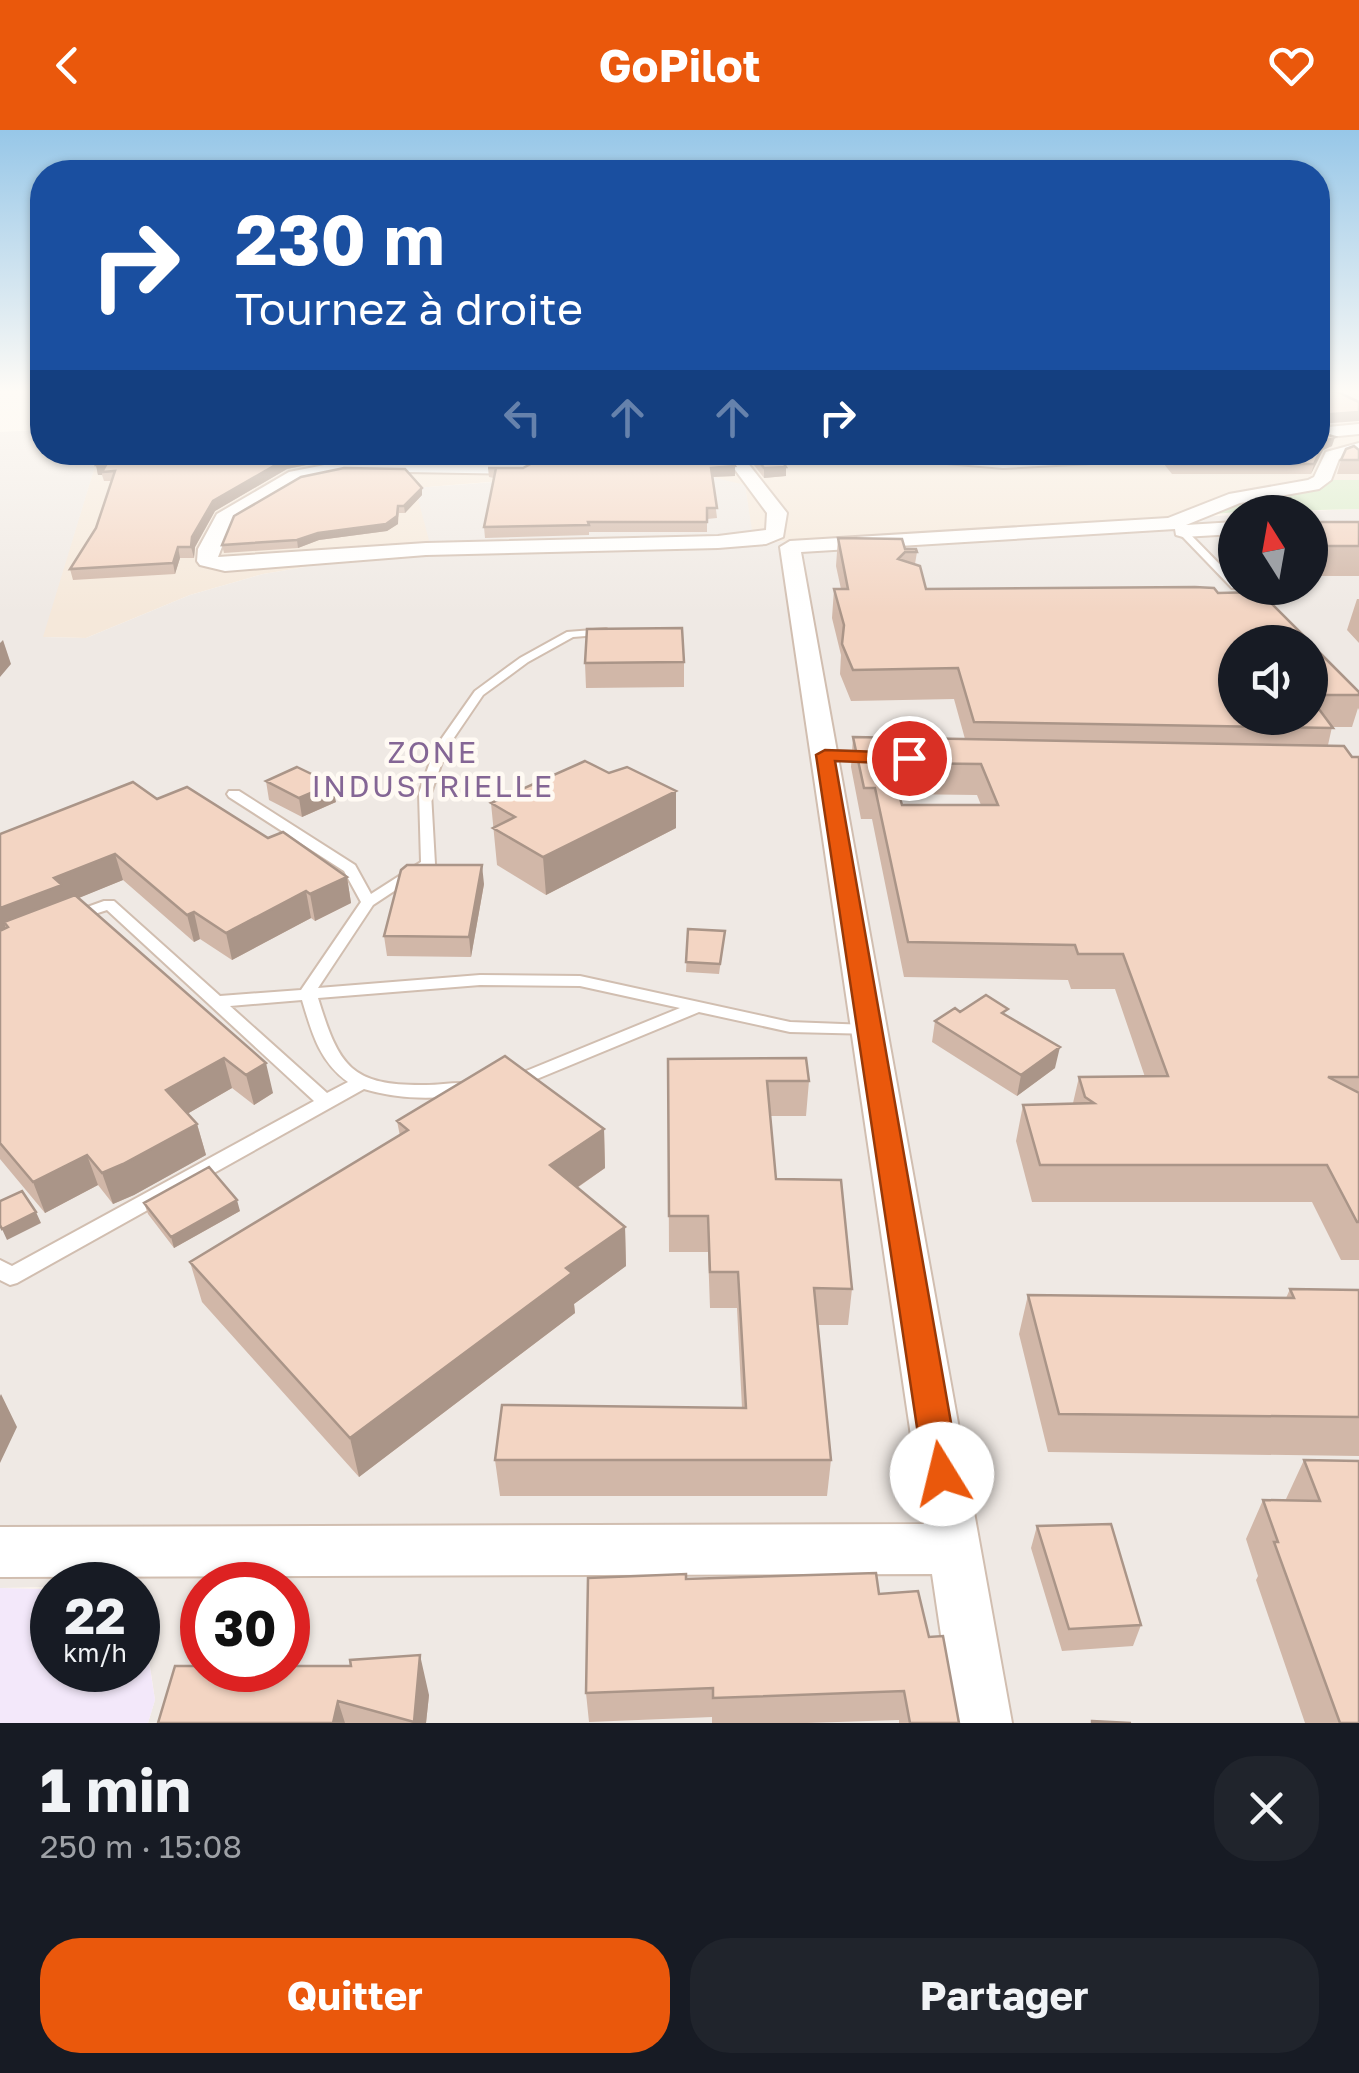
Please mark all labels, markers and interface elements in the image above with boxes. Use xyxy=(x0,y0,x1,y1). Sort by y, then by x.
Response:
icon: back xyxy=(40,38,95,93)
text: GoPilot xyxy=(598,38,761,92)
icon: heart xyxy=(1264,38,1319,93)
text: 230 m xyxy=(235,196,445,280)
icon: right xyxy=(70,200,200,330)
text: Tournez à droite xyxy=(235,281,583,335)
icon: left xyxy=(495,390,550,445)
icon: ahead xyxy=(600,390,655,445)
icon: ahead xyxy=(705,390,760,445)
icon: right xyxy=(810,390,865,445)
north arrow xyxy=(1218,495,1328,605)
map controls xyxy=(1218,495,1328,735)
button: sound xyxy=(1218,625,1328,735)
pin xyxy=(867,716,952,801)
icon: arrive xyxy=(882,731,937,786)
district label: ZONE INDUSTRIELLE xyxy=(311,734,555,804)
position arrow xyxy=(890,1422,994,1526)
speed limit sign: 30 xyxy=(180,1562,310,1692)
text: 22 xyxy=(64,1585,125,1645)
text: km/h xyxy=(63,1637,127,1668)
text: 1 min xyxy=(40,1753,191,1825)
button: close xyxy=(1214,1756,1319,1861)
text: 250 m · 15:08 xyxy=(40,1827,242,1865)
button: Quitter xyxy=(40,1938,670,2053)
button: Partager xyxy=(690,1938,1319,2053)

